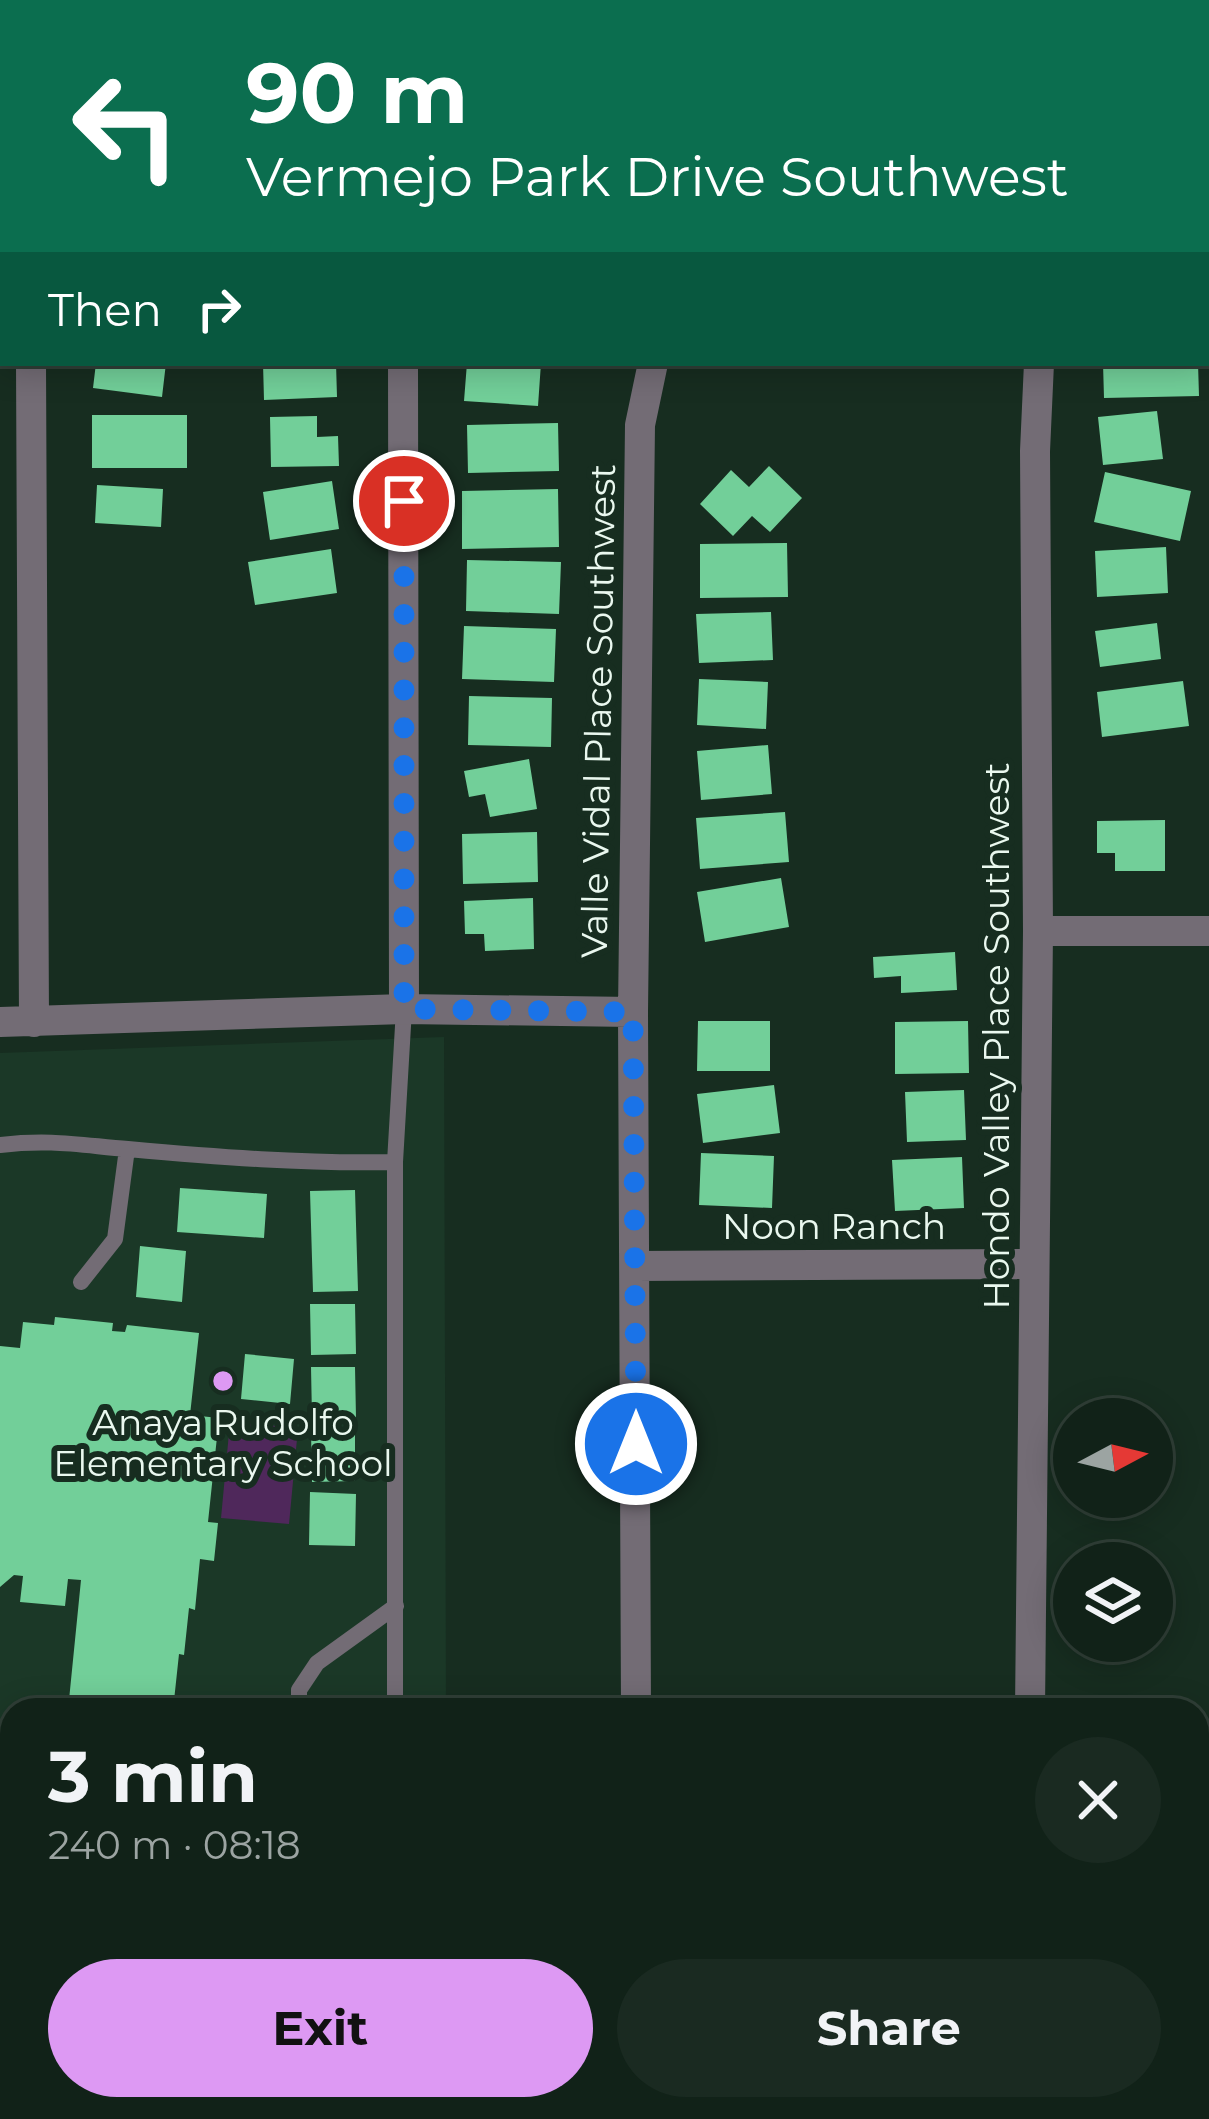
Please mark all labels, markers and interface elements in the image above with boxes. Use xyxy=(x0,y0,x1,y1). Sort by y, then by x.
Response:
text: 90 m xyxy=(246,42,468,144)
icon: left xyxy=(48,48,204,204)
text: Vermejo Park Drive Southwest xyxy=(246,144,1069,210)
icon: right xyxy=(186,276,252,342)
text: Then xyxy=(48,282,162,337)
pin xyxy=(353,450,455,552)
street label: Valle Vidal Place Southwest xyxy=(572,463,624,959)
icon: arrive xyxy=(371,468,437,534)
street label: Hondo Valley Place Southwest xyxy=(974,762,1018,1310)
street label: Noon Ranch xyxy=(722,1204,946,1248)
marker: Anaya Rudolfo Elementary School xyxy=(210,1368,236,1394)
position arrow xyxy=(573,1381,699,1507)
north arrow xyxy=(1053,1398,1173,1518)
map controls xyxy=(1053,1398,1173,1662)
place label: Anaya Rudolfo Elementary School xyxy=(53,1400,393,1485)
button: layers xyxy=(1053,1542,1173,1662)
text: 3 min xyxy=(48,1732,258,1820)
button: close xyxy=(1035,1737,1161,1863)
text: 240 m · 08:18 xyxy=(48,1821,301,1869)
button: Exit xyxy=(48,1959,593,2097)
button: Share xyxy=(617,1959,1161,2097)

